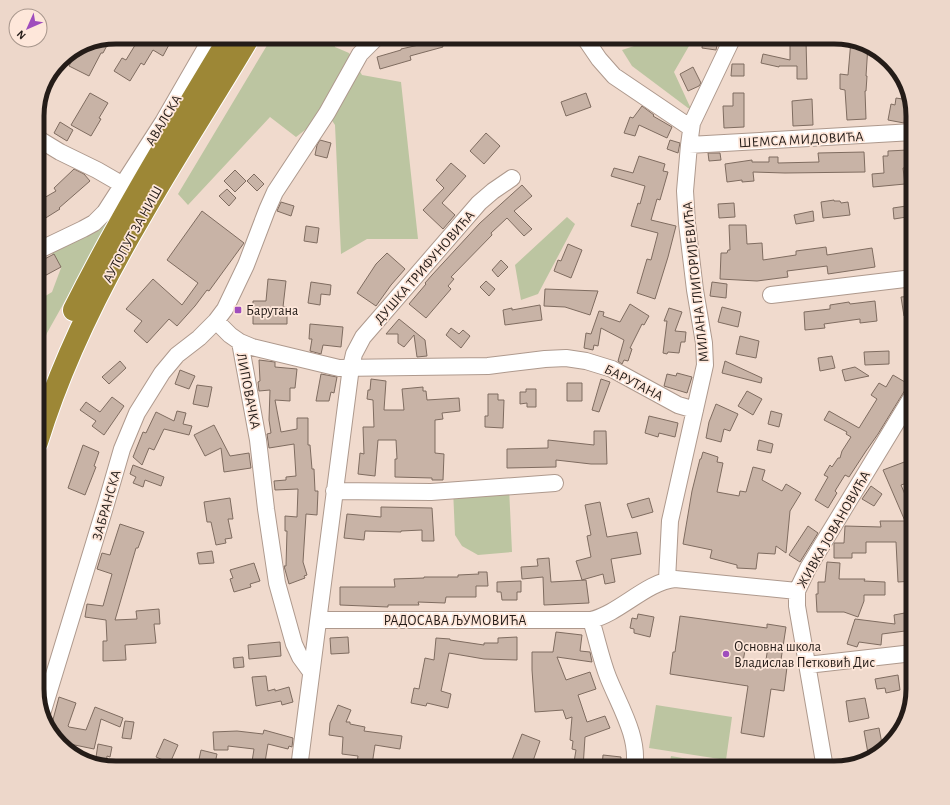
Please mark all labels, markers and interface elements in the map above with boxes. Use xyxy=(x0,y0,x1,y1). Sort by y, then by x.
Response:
north arrow xyxy=(8,8,48,48)
text: N xyxy=(15,28,28,41)
street label: АВАЛСКА xyxy=(143,93,184,148)
street label: ШЕМСА МИДОВИЋА xyxy=(738,130,864,150)
street label: АУТОПУТ ЗА НИШ xyxy=(101,184,165,285)
street label: МИЛАНА ГЛИГОРИЈЕВИЋА xyxy=(681,201,711,363)
street label: ДУШКА ТРИФУНОВИЋА xyxy=(372,208,478,327)
place label: Барутана xyxy=(246,304,299,318)
marker: Барутана xyxy=(233,305,243,315)
street label: ЛИПОВАЧКА xyxy=(234,352,262,430)
street label: БАРУТАНА xyxy=(602,362,665,404)
street label: ЗАБРАНСКА xyxy=(90,469,124,542)
street label: ЖИВКА ЈОВАНОВИЋА xyxy=(795,469,873,590)
street label: РАДОСАВА ЉУМОВИЋА xyxy=(383,614,527,628)
place label: Основна школа Владислав Петковић Дис xyxy=(734,640,875,670)
marker: Основна школа Владислав Петковић Дис xyxy=(721,649,731,659)

